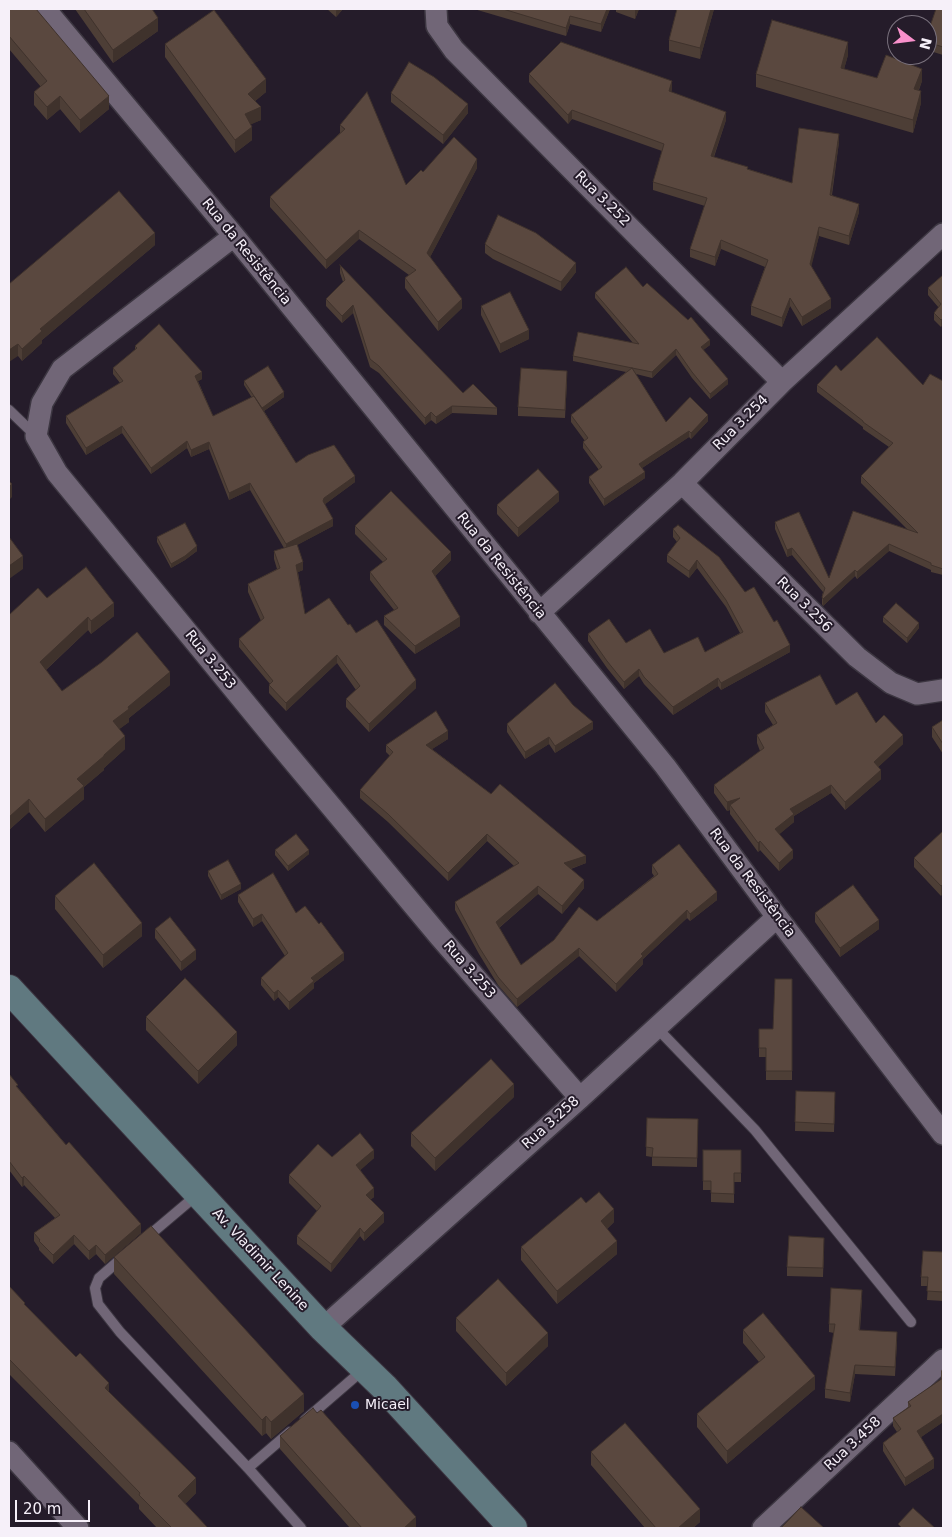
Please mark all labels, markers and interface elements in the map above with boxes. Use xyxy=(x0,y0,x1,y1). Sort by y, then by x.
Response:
north arrow xyxy=(887,15,937,65)
text: N xyxy=(916,36,935,51)
street label: Rua 3.252 xyxy=(571,168,633,230)
street label: Rua da Resistência xyxy=(198,195,294,309)
street label: Rua 3.254 xyxy=(710,392,772,454)
street label: Rua da Resistência xyxy=(453,509,549,623)
street label: Rua 3.256 xyxy=(773,574,835,636)
street label: Rua 3.253 xyxy=(181,627,239,693)
street label: Rua da Resistência xyxy=(705,825,799,941)
street label: Rua 3.253 xyxy=(439,938,499,1002)
street label: Rua 3.258 xyxy=(519,1093,583,1153)
street label: Av. Vladimir Lenine xyxy=(208,1205,312,1315)
place label: Micael xyxy=(365,1397,410,1413)
marker: Micael xyxy=(349,1399,361,1411)
street label: Rua 3.458 xyxy=(821,1414,885,1474)
scale bar xyxy=(18,1490,92,1522)
text: 20 m xyxy=(23,1500,61,1518)

